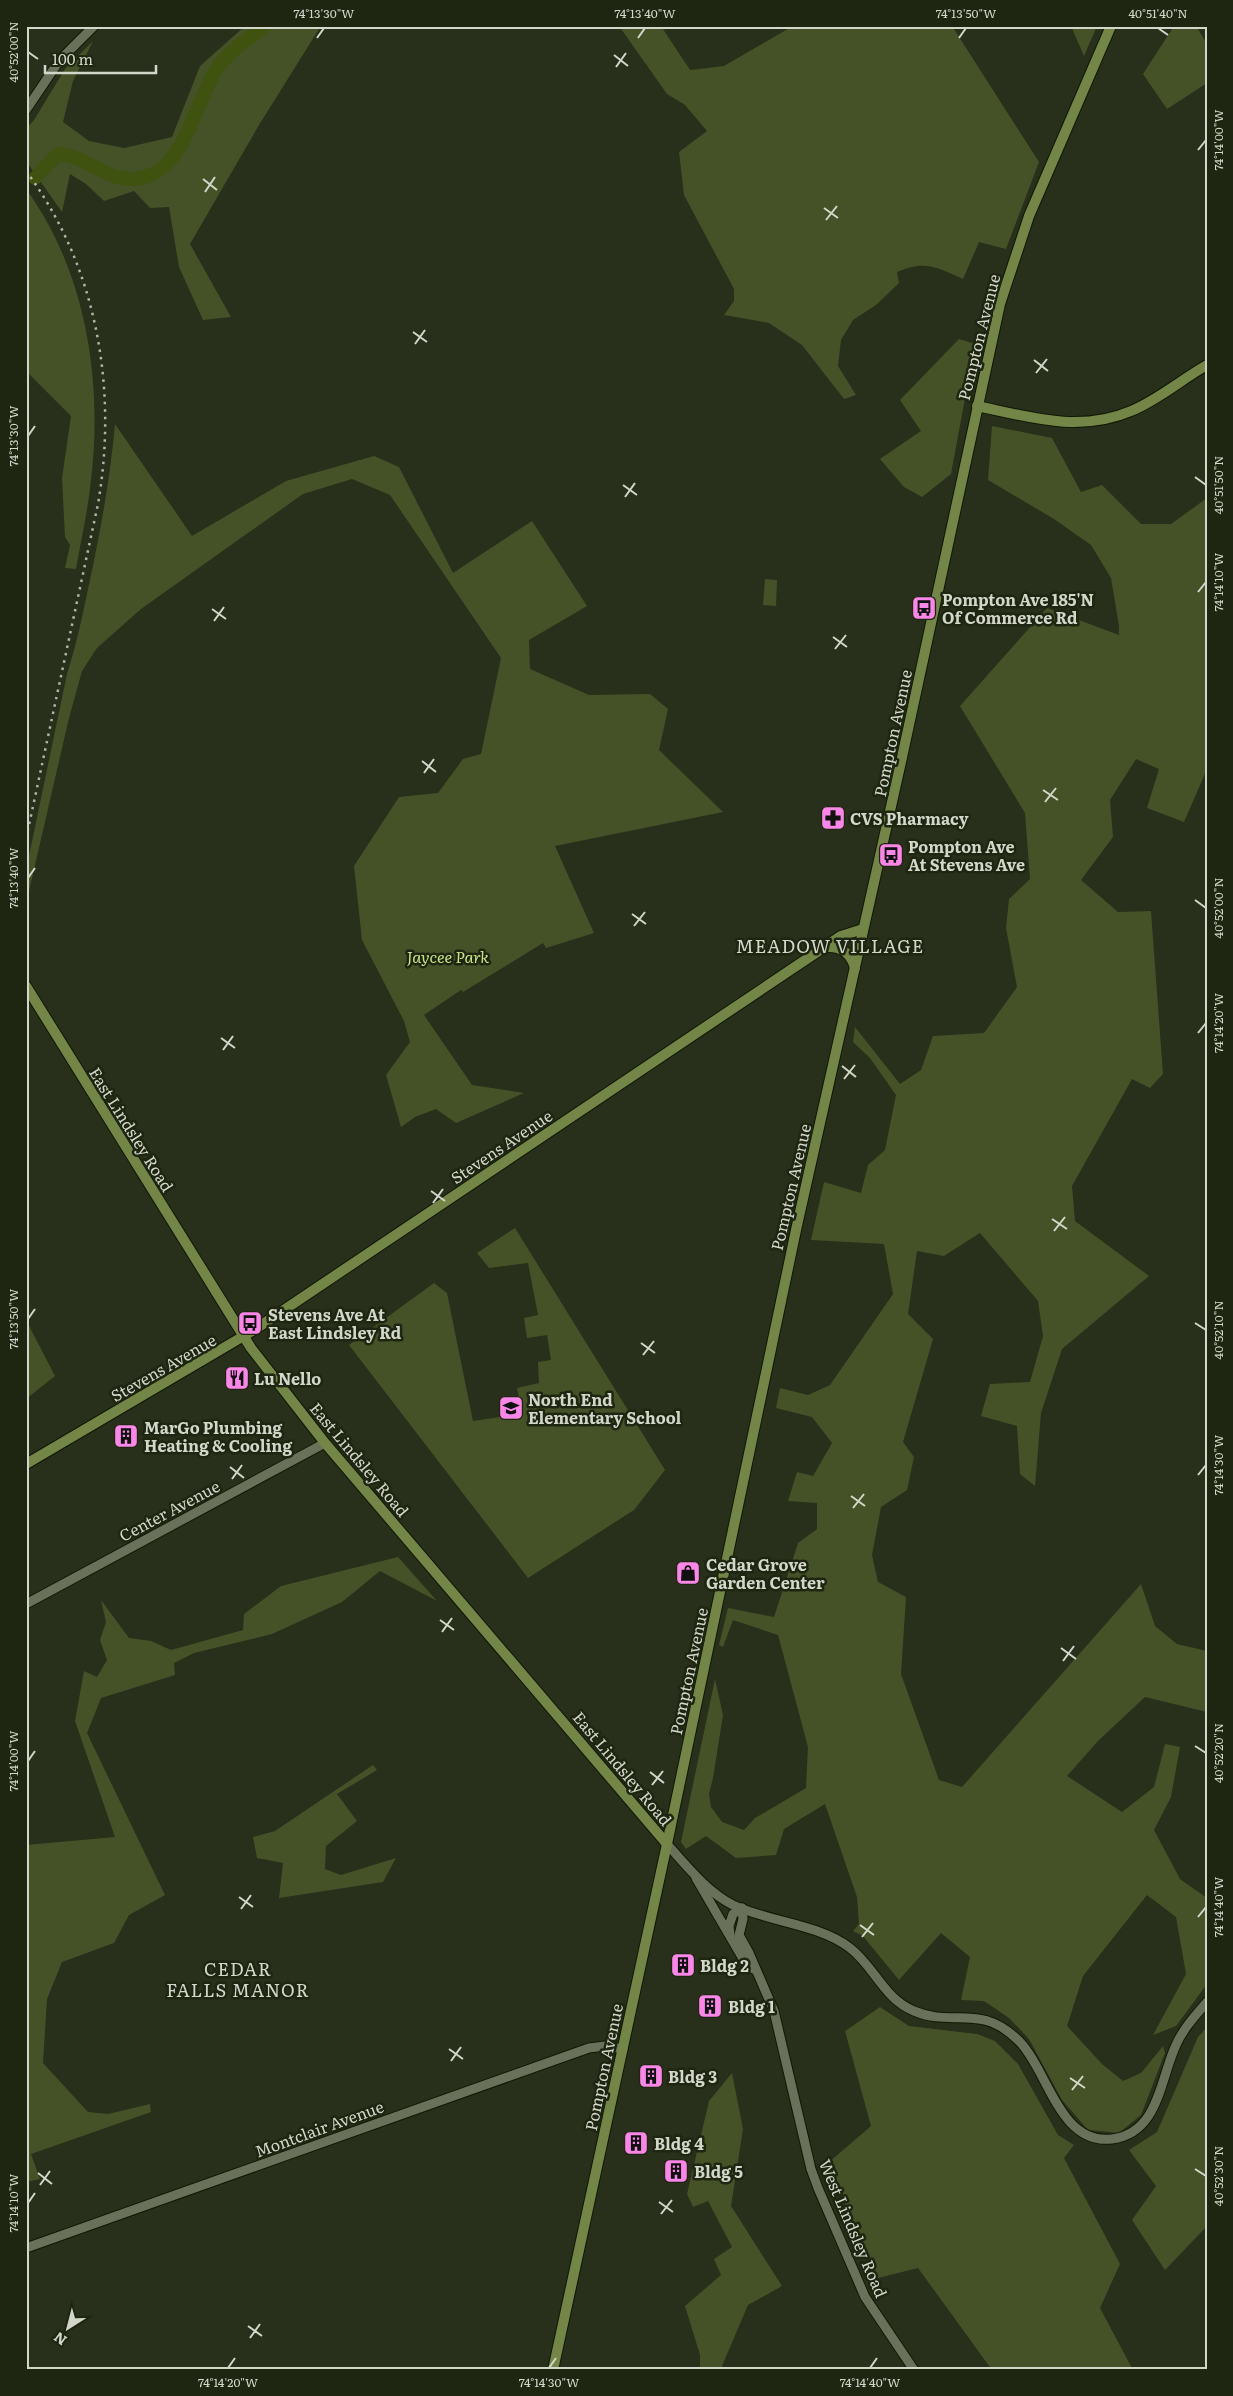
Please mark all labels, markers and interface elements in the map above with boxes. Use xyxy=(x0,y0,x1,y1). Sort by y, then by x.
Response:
text: 74°13'30"W xyxy=(294,4,354,22)
text: 74°13'40"W xyxy=(614,4,676,22)
text: 74°13'50"W xyxy=(936,4,996,22)
text: 40°51'40"N xyxy=(1128,4,1188,22)
text: 40°52'00"N xyxy=(4,22,22,82)
scale bar xyxy=(45,42,156,74)
text: 100 m xyxy=(52,47,93,70)
text: 74°14'00"W xyxy=(1209,109,1227,171)
street label: Pompton Avenue xyxy=(951,271,1005,403)
text: 74°13'30"W xyxy=(4,406,22,466)
text: 40°51'50"N xyxy=(1209,456,1227,514)
text: 74°14'10"W xyxy=(1209,553,1227,611)
place label: Pompton Ave 185'N Of Commerce Rd xyxy=(942,587,1094,629)
bus stop icon: Pompton Ave 185'N Of Commerce Rd xyxy=(911,595,937,621)
street label: Pompton Avenue xyxy=(867,667,917,799)
pharmacy icon: CVS Pharmacy xyxy=(820,805,846,831)
place label: CVS Pharmacy xyxy=(850,806,969,830)
place label: Pompton Ave At Stevens Ave xyxy=(908,834,1025,876)
bus stop icon: Pompton Ave At Stevens Ave xyxy=(878,842,904,868)
text: 74°13'40"W xyxy=(4,847,22,909)
text: 40°52'00"N xyxy=(1209,878,1227,938)
district label: MEADOW VILLAGE xyxy=(736,932,924,959)
park label: Jaycee Park xyxy=(407,944,489,968)
text: 74°14'20"W xyxy=(1209,993,1227,1053)
street label: East Lindsley Road xyxy=(84,1062,180,1196)
street label: Stevens Avenue xyxy=(445,1103,557,1189)
street label: Pompton Avenue xyxy=(764,1121,816,1253)
text: 74°13'50"W xyxy=(4,1289,22,1349)
text: 40°52'10"N xyxy=(1209,1301,1227,1359)
place label: Stevens Ave At East Lindsley Rd xyxy=(268,1302,402,1344)
bus stop icon: Stevens Ave At East Lindsley Rd xyxy=(237,1310,263,1336)
street label: Stevens Avenue xyxy=(106,1327,220,1407)
restaurant icon: Lu Nello xyxy=(224,1365,250,1391)
place label: Lu Nello xyxy=(254,1366,321,1390)
place label: North End Elementary School xyxy=(528,1387,682,1429)
school or university icon: North End Elementary School xyxy=(498,1395,524,1421)
street label: East Lindsley Road xyxy=(305,1397,415,1522)
place label: MarGo Plumbing Heating & Cooling xyxy=(144,1415,292,1457)
building icon: MarGo Plumbing Heating & Cooling xyxy=(113,1423,139,1449)
text: 74°14'30"W xyxy=(1209,1435,1227,1495)
street label: Center Avenue xyxy=(114,1473,224,1547)
place label: Cedar Grove Garden Center xyxy=(706,1552,825,1594)
shop icon: Cedar Grove Garden Center xyxy=(675,1560,701,1586)
street label: Pompton Avenue xyxy=(663,1605,713,1737)
street label: East Lindsley Road xyxy=(568,1706,678,1831)
text: 40°52'20"N xyxy=(1209,1723,1227,1783)
text: 74°14'00"W xyxy=(4,1730,22,1792)
text: 74°14'40"W xyxy=(1209,1877,1227,1937)
building icon: Bldg 2 xyxy=(670,1952,696,1978)
place label: Bldg 2 xyxy=(700,1953,749,1977)
district label: CEDAR FALLS MANOR xyxy=(166,1955,310,2003)
building icon: Bldg 1 xyxy=(697,1993,723,2019)
place label: Bldg 1 xyxy=(728,1994,775,2018)
street label: Pompton Avenue xyxy=(578,2001,628,2133)
building icon: Bldg 3 xyxy=(638,2063,664,2089)
place label: Bldg 3 xyxy=(668,2064,717,2088)
street label: Montclair Avenue xyxy=(251,2094,387,2162)
building icon: Bldg 4 xyxy=(623,2130,649,2156)
place label: Bldg 4 xyxy=(654,2131,704,2155)
text: 40°52'30"N xyxy=(1209,2146,1227,2206)
street label: West Lindsley Road xyxy=(814,2155,894,2301)
building icon: Bldg 5 xyxy=(663,2158,689,2184)
place label: Bldg 5 xyxy=(694,2159,743,2183)
text: 74°14'10"W xyxy=(4,2174,22,2232)
north arrow xyxy=(42,2304,92,2354)
text: N xyxy=(49,2328,70,2351)
text: 74°14'20"W xyxy=(198,2373,258,2391)
text: 74°14'30"W xyxy=(519,2373,579,2391)
text: 74°14'40"W xyxy=(840,2373,900,2391)

